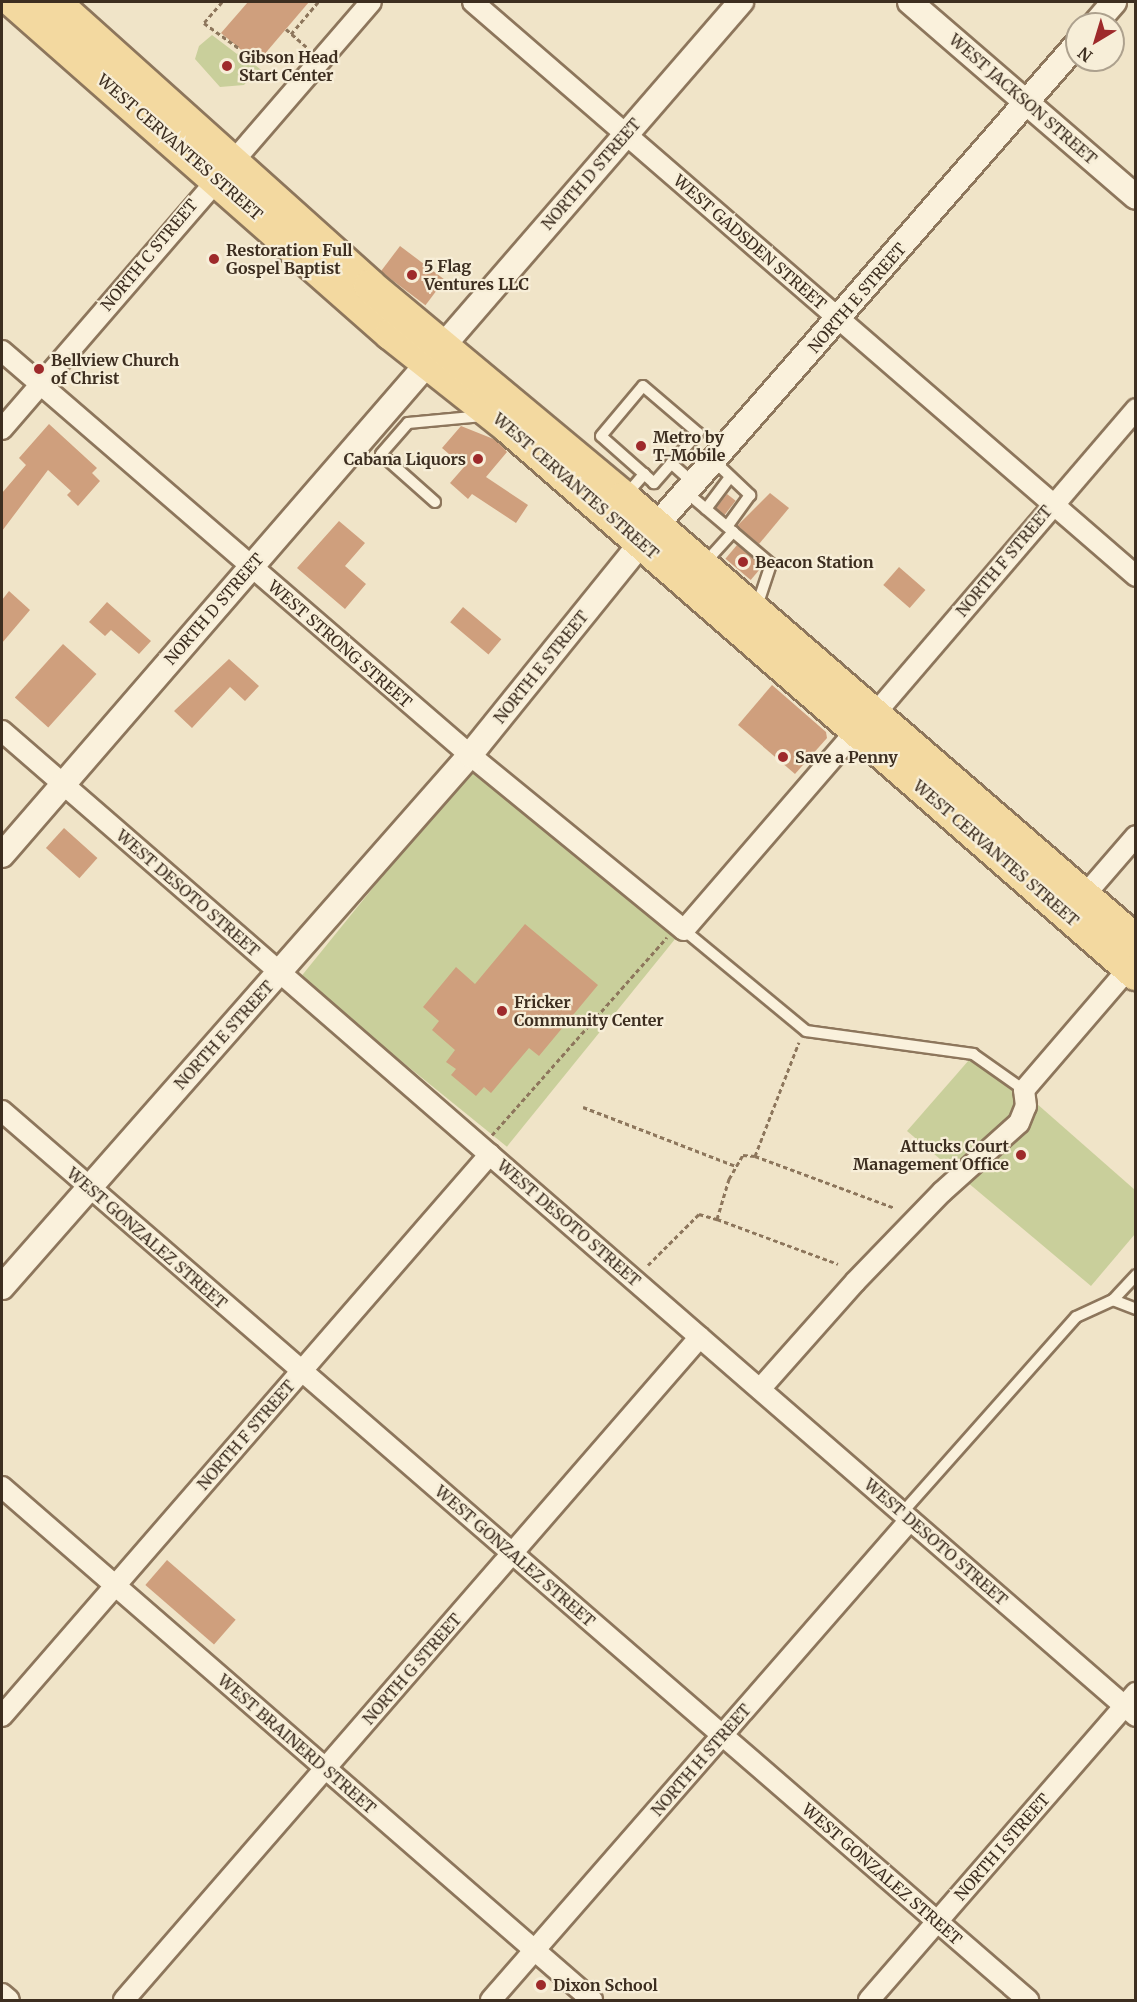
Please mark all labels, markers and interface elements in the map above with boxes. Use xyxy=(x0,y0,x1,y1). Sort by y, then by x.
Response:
north arrow xyxy=(1065,12,1125,72)
street label: WEST JACKSON STREET xyxy=(945,30,1101,168)
place label: Gibson Head Start Center xyxy=(239,47,338,85)
marker: Gibson Head Start Center xyxy=(220,59,234,73)
street label: WEST CERVANTES STREET xyxy=(93,70,267,224)
street label: NORTH D STREET xyxy=(537,114,645,234)
street label: WEST GADSDEN STREET xyxy=(670,171,830,313)
street label: NORTH C STREET xyxy=(97,195,201,315)
street label: NORTH E STREET xyxy=(804,239,910,357)
place label: Restoration Full Gospel Baptist xyxy=(226,240,353,278)
marker: Restoration Full Gospel Baptist xyxy=(207,252,221,266)
place label: 5 Flag Ventures LLC xyxy=(424,256,529,294)
marker: 5 Flag Ventures LLC xyxy=(405,268,419,282)
place label: Bellview Church of Christ xyxy=(51,350,179,388)
marker: Bellview Church of Christ xyxy=(32,362,46,376)
street label: WEST CERVANTES STREET xyxy=(489,409,663,563)
place label: Metro by T-Mobile xyxy=(653,427,725,465)
marker: Metro by T-Mobile xyxy=(634,439,648,453)
place label: Cabana Liquors xyxy=(344,449,466,469)
marker: Cabana Liquors xyxy=(471,452,485,466)
street label: NORTH F STREET xyxy=(952,502,1056,620)
street label: NORTH D STREET xyxy=(160,549,268,669)
place label: Beacon Station xyxy=(755,552,873,572)
marker: Beacon Station xyxy=(736,555,750,569)
street label: WEST STRONG STREET xyxy=(264,576,416,712)
street label: NORTH E STREET xyxy=(490,607,592,727)
place label: Save a Penny xyxy=(795,747,898,767)
marker: Save a Penny xyxy=(776,750,790,764)
street label: WEST CERVANTES STREET xyxy=(909,776,1083,930)
street label: WEST DESOTO STREET xyxy=(113,826,263,960)
street label: NORTH E STREET xyxy=(170,977,278,1093)
place label: Fricker Community Center xyxy=(514,992,664,1030)
marker: Fricker Community Center xyxy=(495,1004,509,1018)
place label: Attucks Court Management Office xyxy=(853,1136,1009,1174)
marker: Attucks Court Management Office xyxy=(1014,1148,1028,1162)
street label: WEST DESOTO STREET xyxy=(494,1156,644,1290)
street label: WEST GONZALEZ STREET xyxy=(63,1163,231,1313)
street label: NORTH F STREET xyxy=(193,1376,299,1494)
street label: WEST DESOTO STREET xyxy=(861,1475,1011,1609)
street label: WEST GONZALEZ STREET xyxy=(431,1481,599,1631)
street label: NORTH G STREET xyxy=(359,1610,465,1728)
street label: WEST BRAINERD STREET xyxy=(214,1670,380,1818)
street label: NORTH H STREET xyxy=(647,1700,755,1820)
street label: NORTH I STREET xyxy=(950,1790,1054,1904)
street label: WEST GONZALEZ STREET xyxy=(798,1799,966,1949)
place label: Dixon School xyxy=(553,1975,658,1995)
marker: Dixon School xyxy=(534,1978,548,1992)

